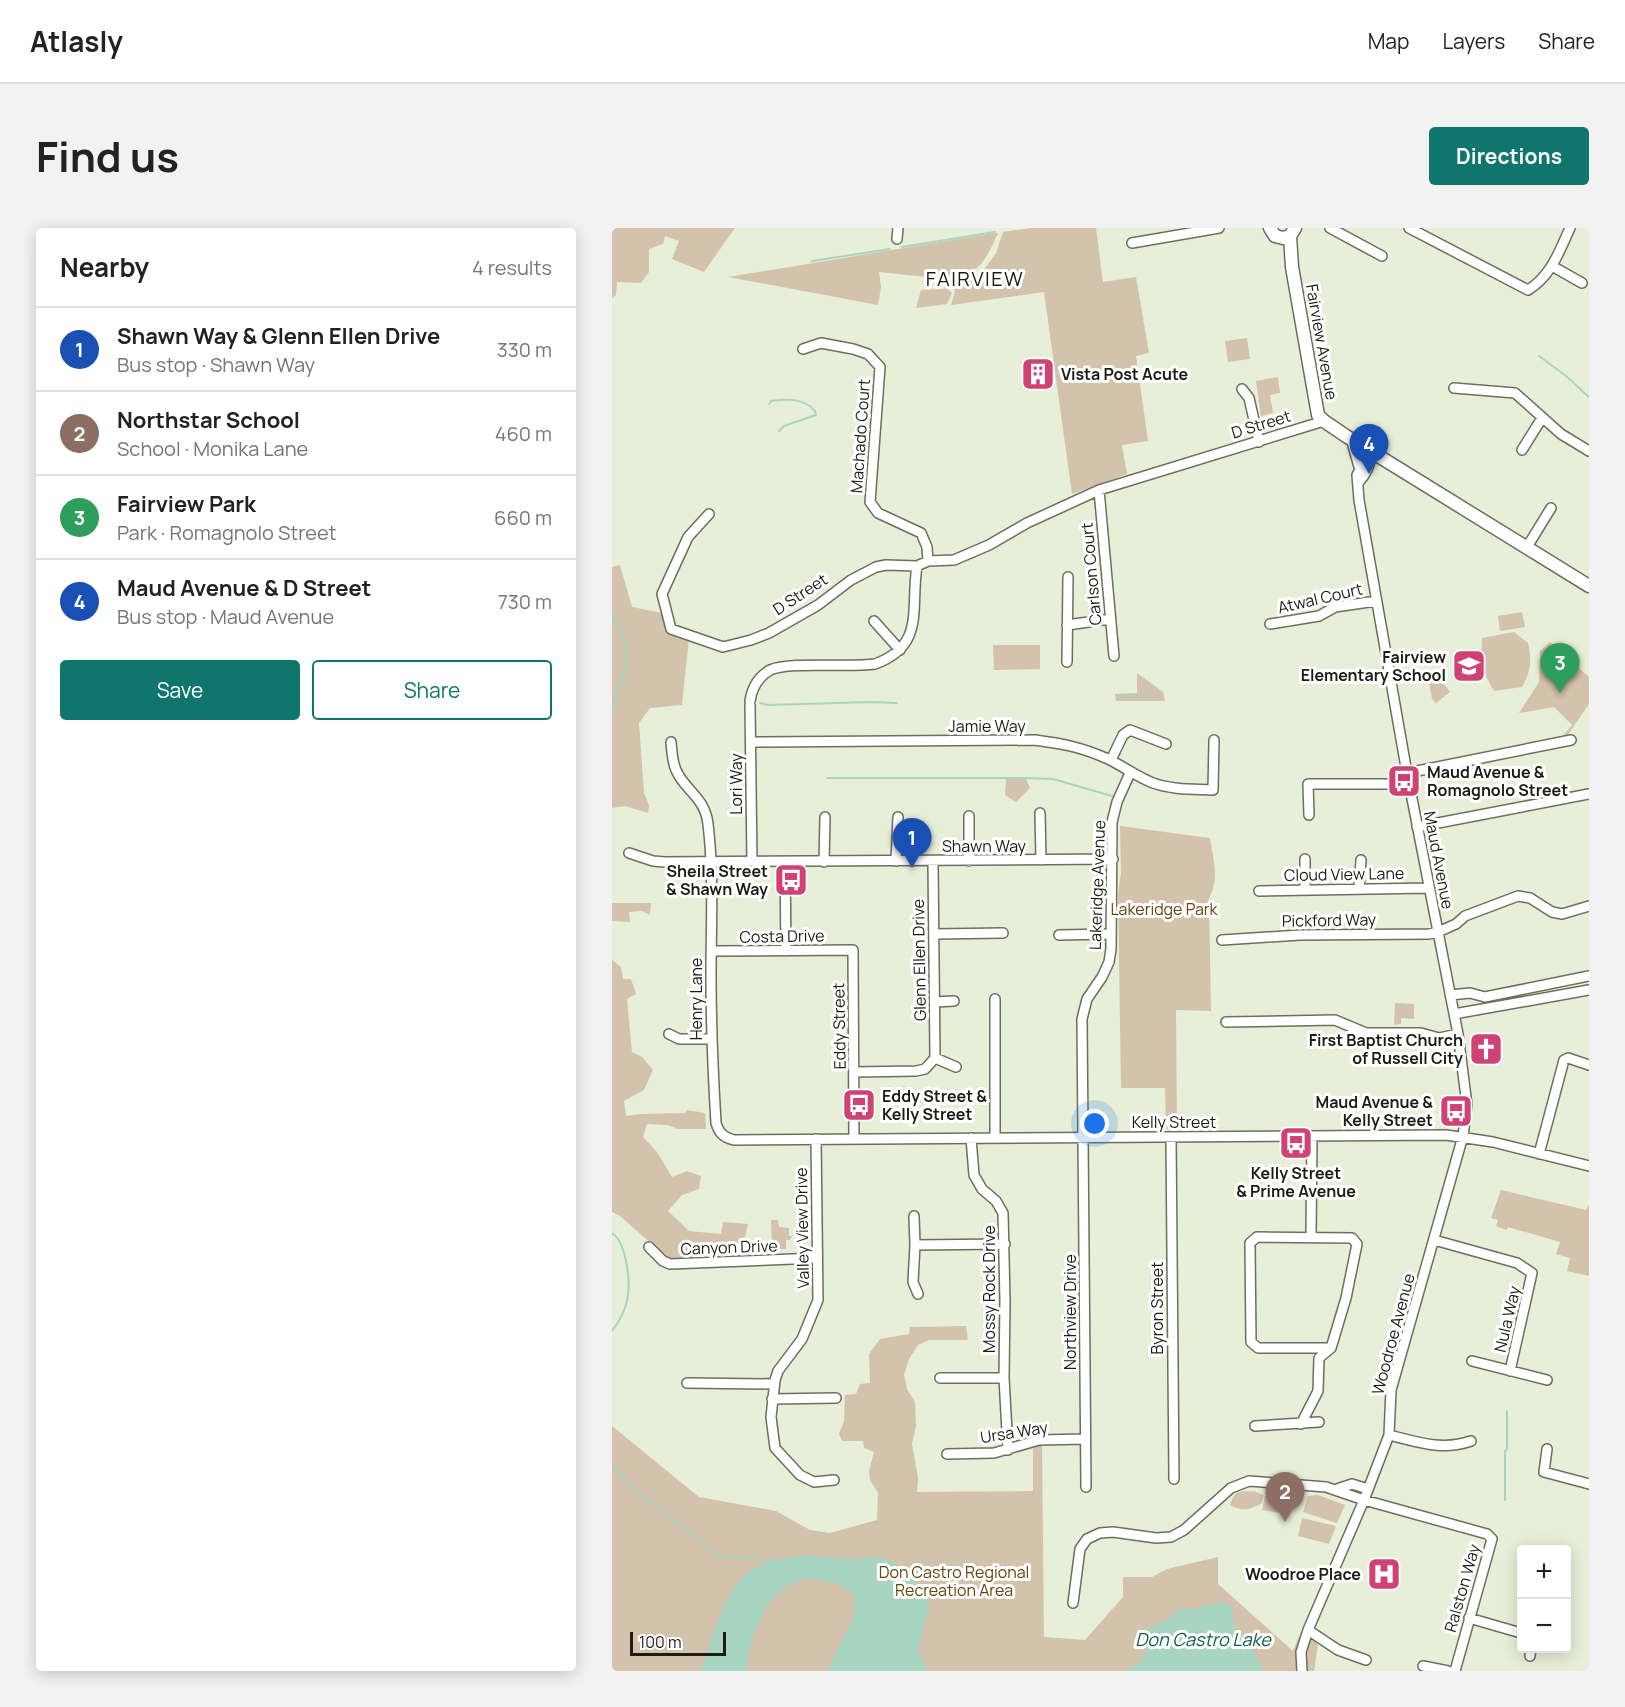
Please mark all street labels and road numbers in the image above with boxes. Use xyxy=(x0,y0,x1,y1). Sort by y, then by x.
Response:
street label: Fairview Avenue xyxy=(1301,282,1343,402)
street label: Machado Court xyxy=(845,378,875,494)
street label: D Street xyxy=(1229,405,1293,443)
street label: Carlson Court xyxy=(1076,522,1106,626)
street label: D Street xyxy=(768,568,832,620)
street label: Atwal Court xyxy=(1275,578,1365,618)
street label: Jamie Way xyxy=(948,715,1026,737)
street label: Lori Way xyxy=(725,753,747,815)
street label: Maud Avenue xyxy=(1419,809,1459,911)
street label: Lakeridge Avenue xyxy=(1084,820,1110,950)
street label: Shawn Way xyxy=(942,835,1027,857)
street label: Cloud View Lane xyxy=(1284,862,1404,886)
street label: Glenn Ellen Drive xyxy=(907,899,931,1021)
street label: Pickford Way xyxy=(1282,908,1377,932)
street label: Costa Drive xyxy=(739,924,825,948)
street label: Henry Lane xyxy=(685,958,707,1040)
street label: Eddy Street xyxy=(827,982,851,1070)
street label: Kelly Street xyxy=(1132,1111,1216,1133)
street label: Valley View Drive xyxy=(790,1167,814,1289)
street label: Mossy Rock Drive xyxy=(978,1225,1000,1353)
street label: Canyon Drive xyxy=(680,1234,778,1260)
street label: Northview Drive xyxy=(1059,1254,1081,1370)
street label: Byron Street xyxy=(1146,1261,1168,1355)
street label: Woodroe Avenue xyxy=(1366,1271,1420,1397)
street label: Nula Way xyxy=(1489,1283,1525,1354)
street label: Ursa Way xyxy=(979,1416,1050,1448)
street label: Ralston Way xyxy=(1439,1541,1485,1635)

